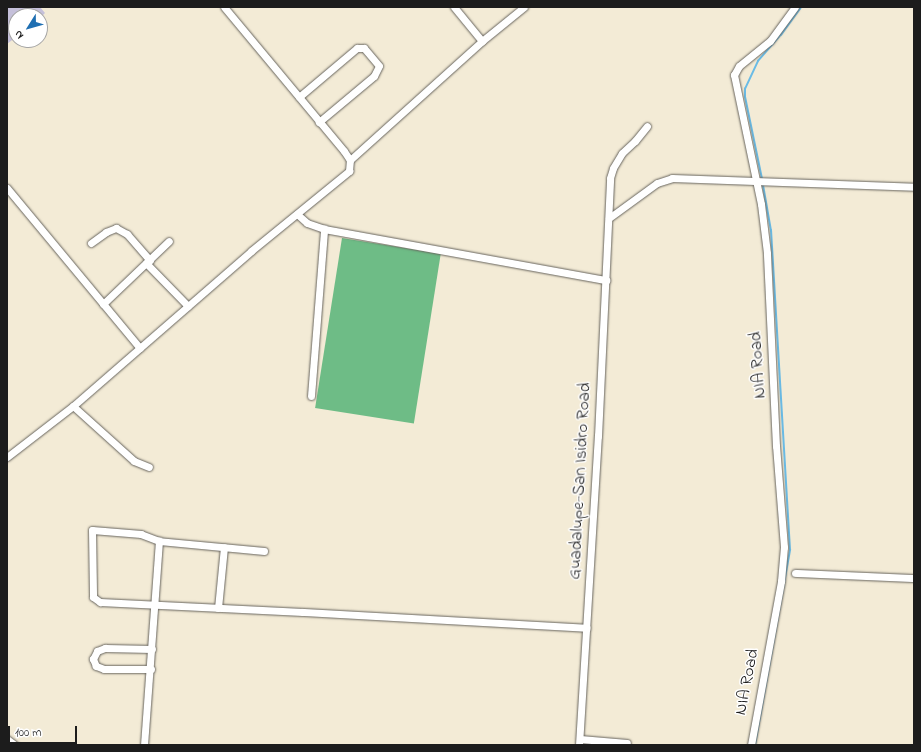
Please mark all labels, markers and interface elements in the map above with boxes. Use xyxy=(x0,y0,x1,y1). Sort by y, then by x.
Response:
north arrow xyxy=(8,8,48,48)
text: N xyxy=(11,27,28,42)
street label: NIA Road xyxy=(745,331,771,399)
street label: Guadalupe-San Isidro Road xyxy=(565,382,595,580)
street label: NIA Road xyxy=(731,647,763,717)
scale bar xyxy=(10,718,79,744)
text: 100 m xyxy=(15,724,42,742)

